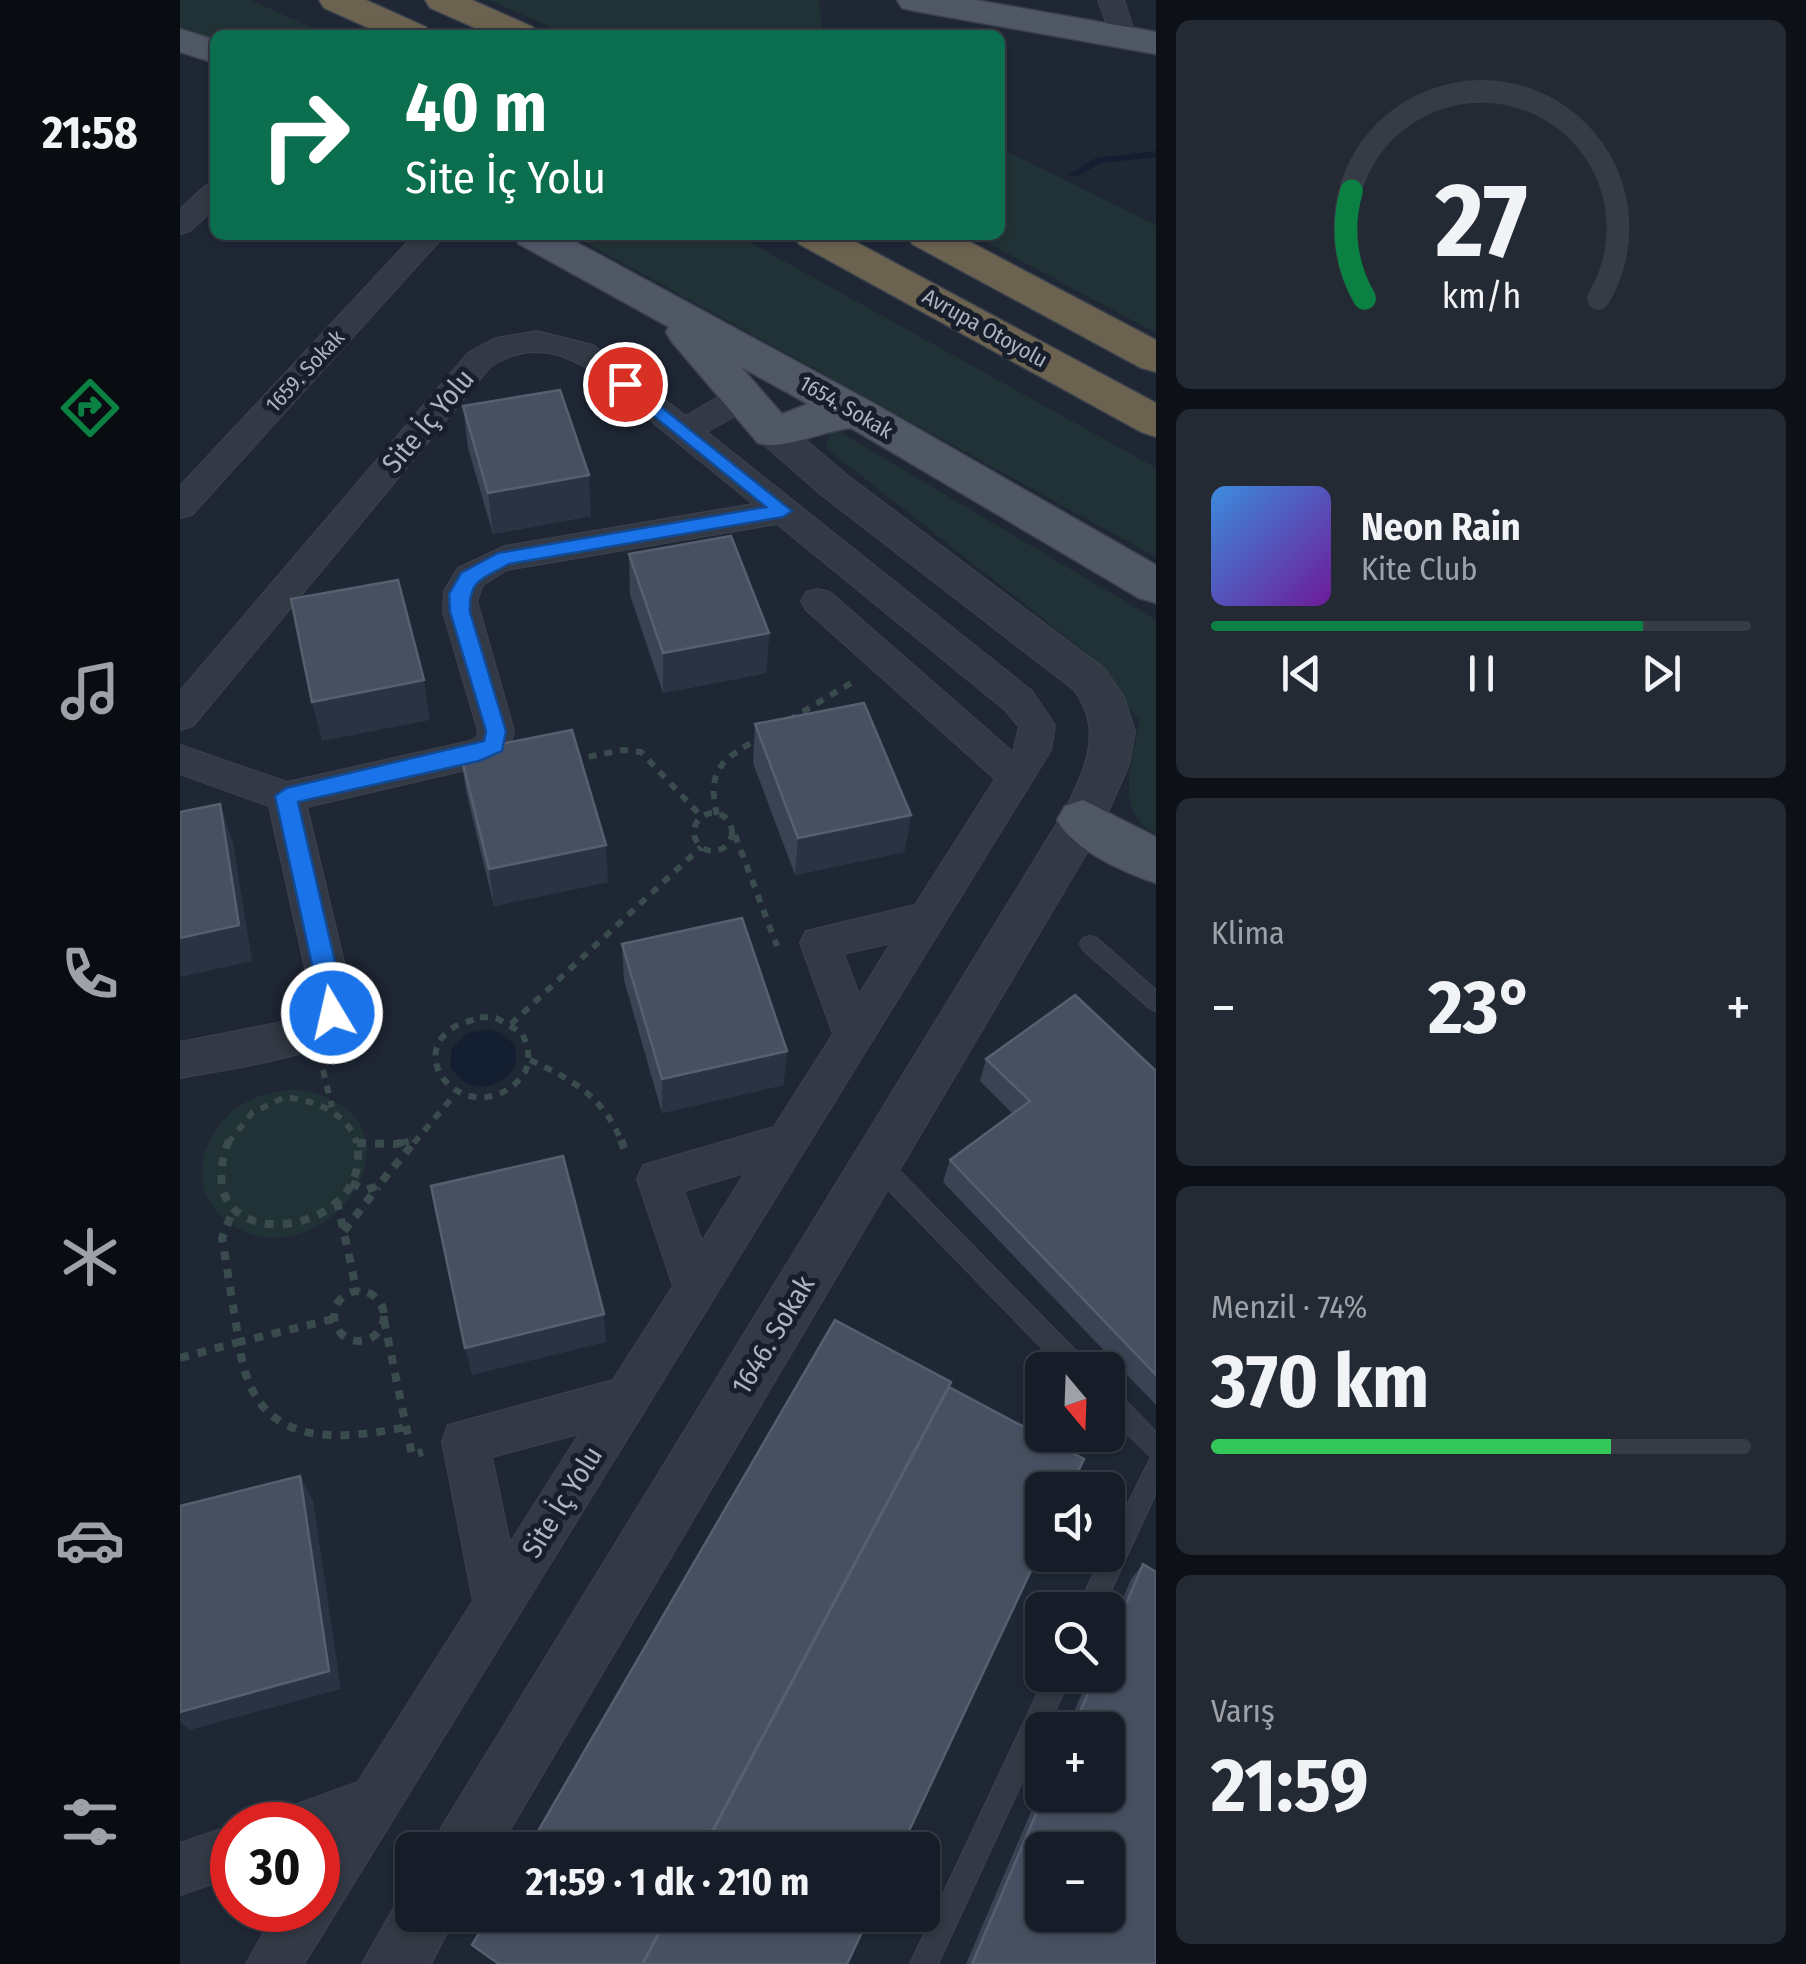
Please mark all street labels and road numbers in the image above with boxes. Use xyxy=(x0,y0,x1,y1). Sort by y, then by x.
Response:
street label: Avrupa Otoyolu xyxy=(918,283,1052,373)
street label: 1659. Sokak xyxy=(260,324,351,418)
street label: Site İç Yolu xyxy=(375,362,481,480)
street label: 1654. Sokak xyxy=(794,369,898,445)
street label: 1646. Sokak xyxy=(725,1269,822,1400)
street label: Site İç Yolu xyxy=(515,1440,609,1564)

